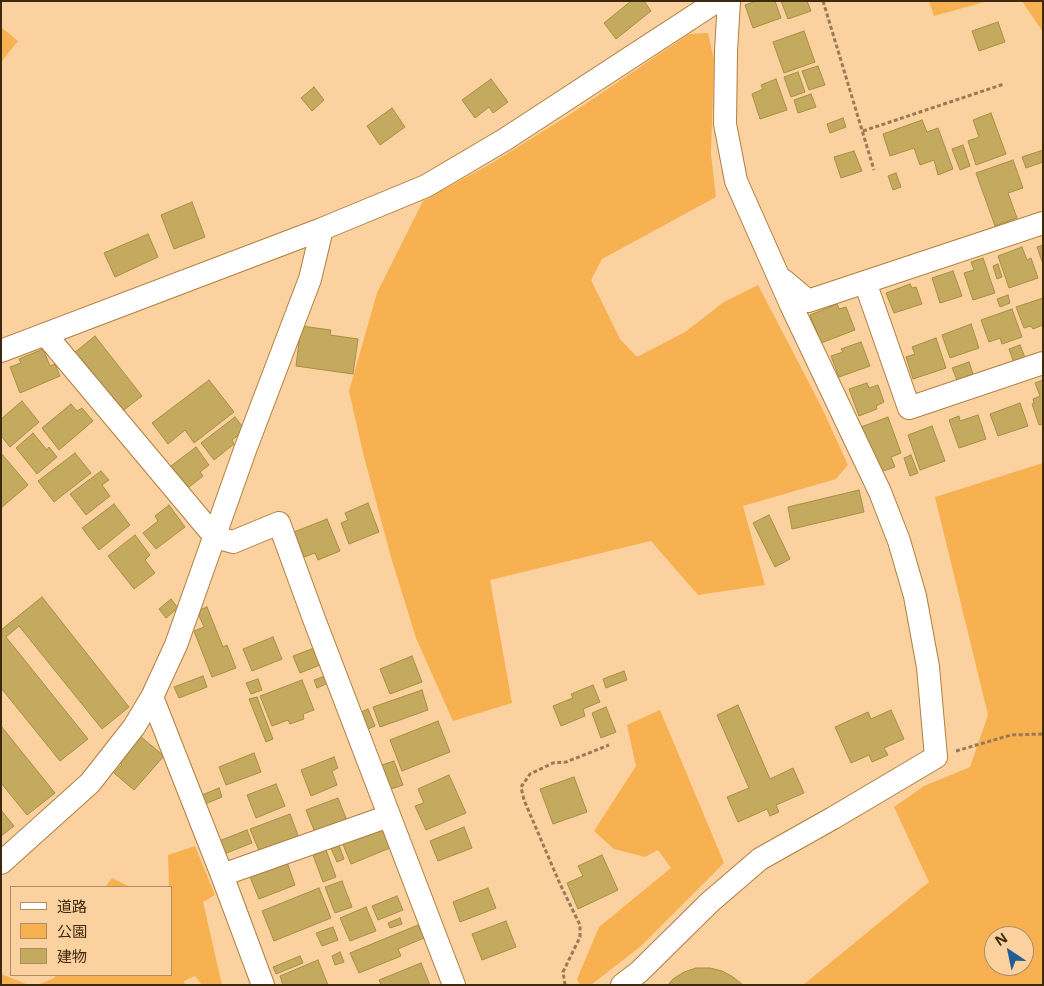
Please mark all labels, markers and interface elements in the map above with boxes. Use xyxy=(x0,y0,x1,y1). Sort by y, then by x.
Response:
legend xyxy=(10,886,172,976)
text: 道路 xyxy=(57,896,87,916)
text: 公園 xyxy=(57,921,87,941)
north arrow xyxy=(984,926,1034,976)
text: N xyxy=(991,928,1011,950)
text: 建物 xyxy=(57,946,87,966)

